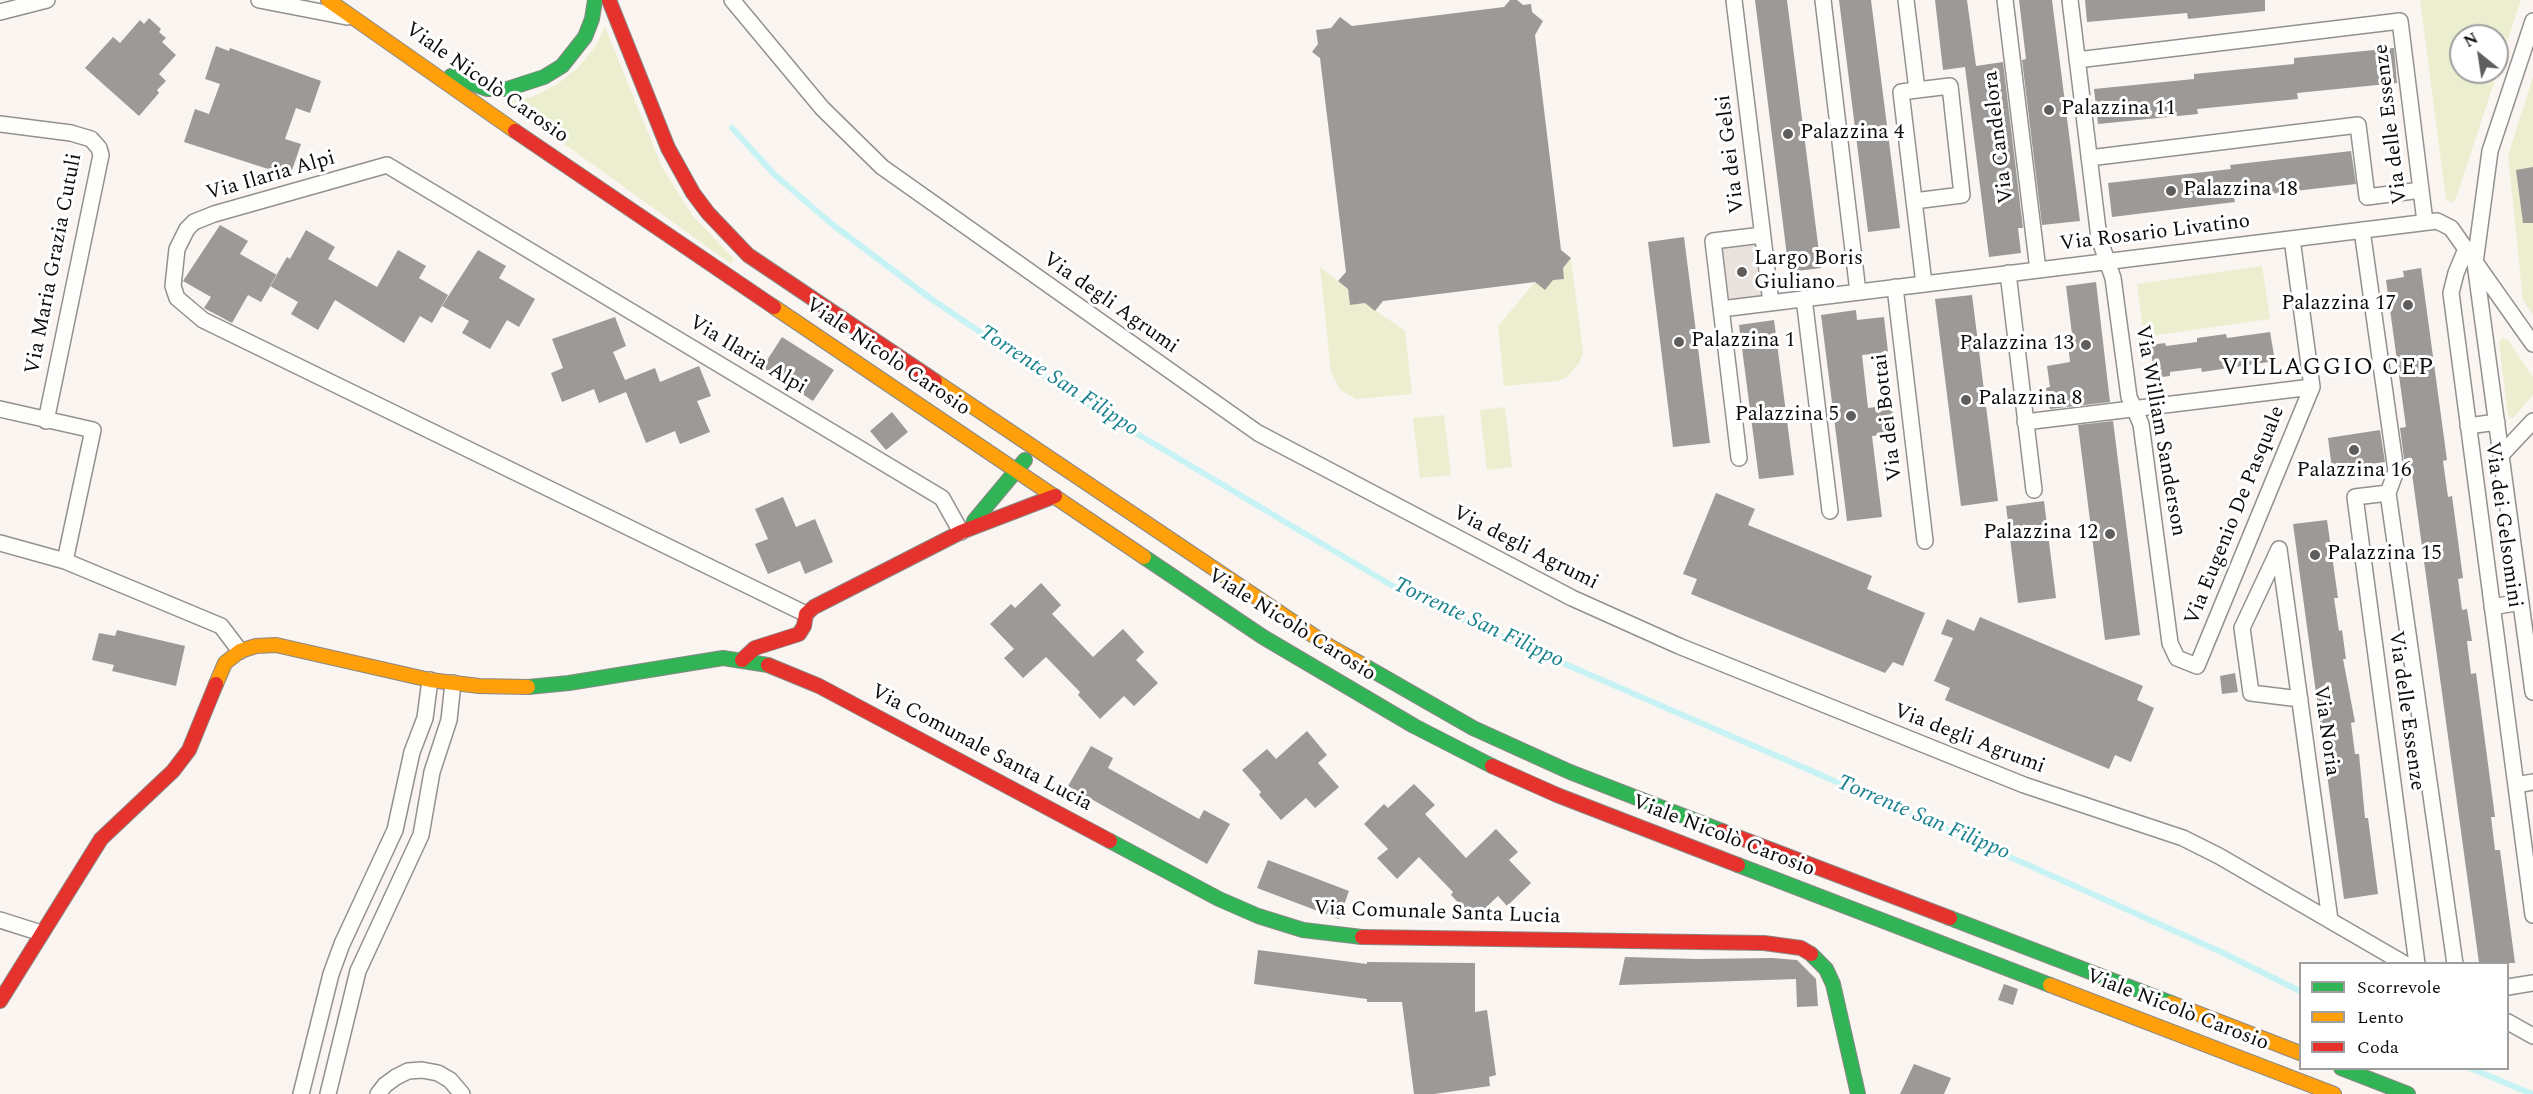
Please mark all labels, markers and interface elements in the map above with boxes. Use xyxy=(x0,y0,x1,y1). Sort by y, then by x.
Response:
street label: Viale Nicolò Carosio xyxy=(399,18,573,150)
north arrow xyxy=(2449,24,2509,84)
text: N xyxy=(2459,26,2483,54)
street label: Via delle Essenze xyxy=(2370,42,2414,206)
street label: Via Candelora xyxy=(1979,69,2021,205)
street label: Via dei Gelsi xyxy=(1712,93,1752,215)
place label: Palazzina 11 xyxy=(2061,97,2176,123)
marker: Palazzina 11 xyxy=(2042,103,2056,117)
place label: Palazzina 4 xyxy=(1800,121,1904,147)
marker: Palazzina 4 xyxy=(1781,127,1795,141)
street label: Via Ilaria Alpi xyxy=(204,147,338,207)
street label: Via Maria Grazia Cutuli xyxy=(21,151,89,377)
place label: Palazzina 18 xyxy=(2183,178,2298,204)
marker: Palazzina 18 xyxy=(2164,184,2178,198)
street label: Via Rosario Livatino xyxy=(2058,210,2252,258)
place label: Largo Boris Giuliano xyxy=(1754,247,1863,297)
street label: Via degli Agrumi xyxy=(1037,248,1183,360)
marker: Largo Boris Giuliano xyxy=(1735,265,1749,279)
place label: Palazzina 17 xyxy=(2281,292,2396,318)
street label: Viale Nicolò Carosio xyxy=(800,293,974,423)
marker: Palazzina 17 xyxy=(2401,298,2415,312)
street label: Via Ilaria Alpi xyxy=(684,311,810,401)
water label: Torrente San Filippo xyxy=(973,320,1143,444)
street label: Via William Sanderson xyxy=(2128,323,2190,539)
place label: Palazzina 1 xyxy=(1691,329,1795,355)
place label: Palazzina 13 xyxy=(1959,332,2074,358)
marker: Palazzina 1 xyxy=(1672,335,1686,349)
marker: Palazzina 13 xyxy=(2079,338,2093,352)
street label: Via dei Bottai xyxy=(1869,352,1909,482)
district label: VILLAGGIO CEP xyxy=(2221,355,2435,383)
place label: Palazzina 8 xyxy=(1978,387,2082,413)
marker: Palazzina 8 xyxy=(1959,393,1973,407)
place label: Palazzina 5 xyxy=(1735,403,1839,429)
street label: Via Eugenio De Pasquale xyxy=(2181,403,2291,629)
marker: Palazzina 5 xyxy=(1844,409,1858,423)
street label: Via dei Gelsomini xyxy=(2478,440,2526,610)
marker: Palazzina 16 xyxy=(2347,443,2361,457)
place label: Palazzina 16 xyxy=(2297,459,2411,485)
street label: Via degli Agrumi xyxy=(1448,501,1602,597)
place label: Palazzina 12 xyxy=(1983,521,2098,547)
marker: Palazzina 12 xyxy=(2103,527,2117,541)
place label: Palazzina 15 xyxy=(2327,542,2442,568)
marker: Palazzina 15 xyxy=(2308,548,2322,562)
street label: Viale Nicolò Carosio xyxy=(1202,564,1380,688)
water label: Torrente San Filippo xyxy=(1388,573,1568,675)
street label: Via delle Essenze xyxy=(2381,629,2429,793)
street label: Via Comunale Santa Lucia xyxy=(866,680,1096,818)
street label: Via Noria xyxy=(2306,684,2344,778)
street label: Via degli Agrumi xyxy=(1890,700,2048,780)
water label: Torrente San Filippo xyxy=(1833,771,2013,867)
street label: Viale Nicolò Carosio xyxy=(1628,791,1818,883)
street label: Via Comunale Santa Lucia xyxy=(1313,897,1561,931)
legend xyxy=(2299,962,2509,1070)
street label: Viale Nicolò Carosio xyxy=(2082,965,2272,1057)
text: Scorrevole xyxy=(2357,974,2441,1001)
text: Lento xyxy=(2357,1004,2404,1031)
text: Coda xyxy=(2357,1034,2399,1061)

